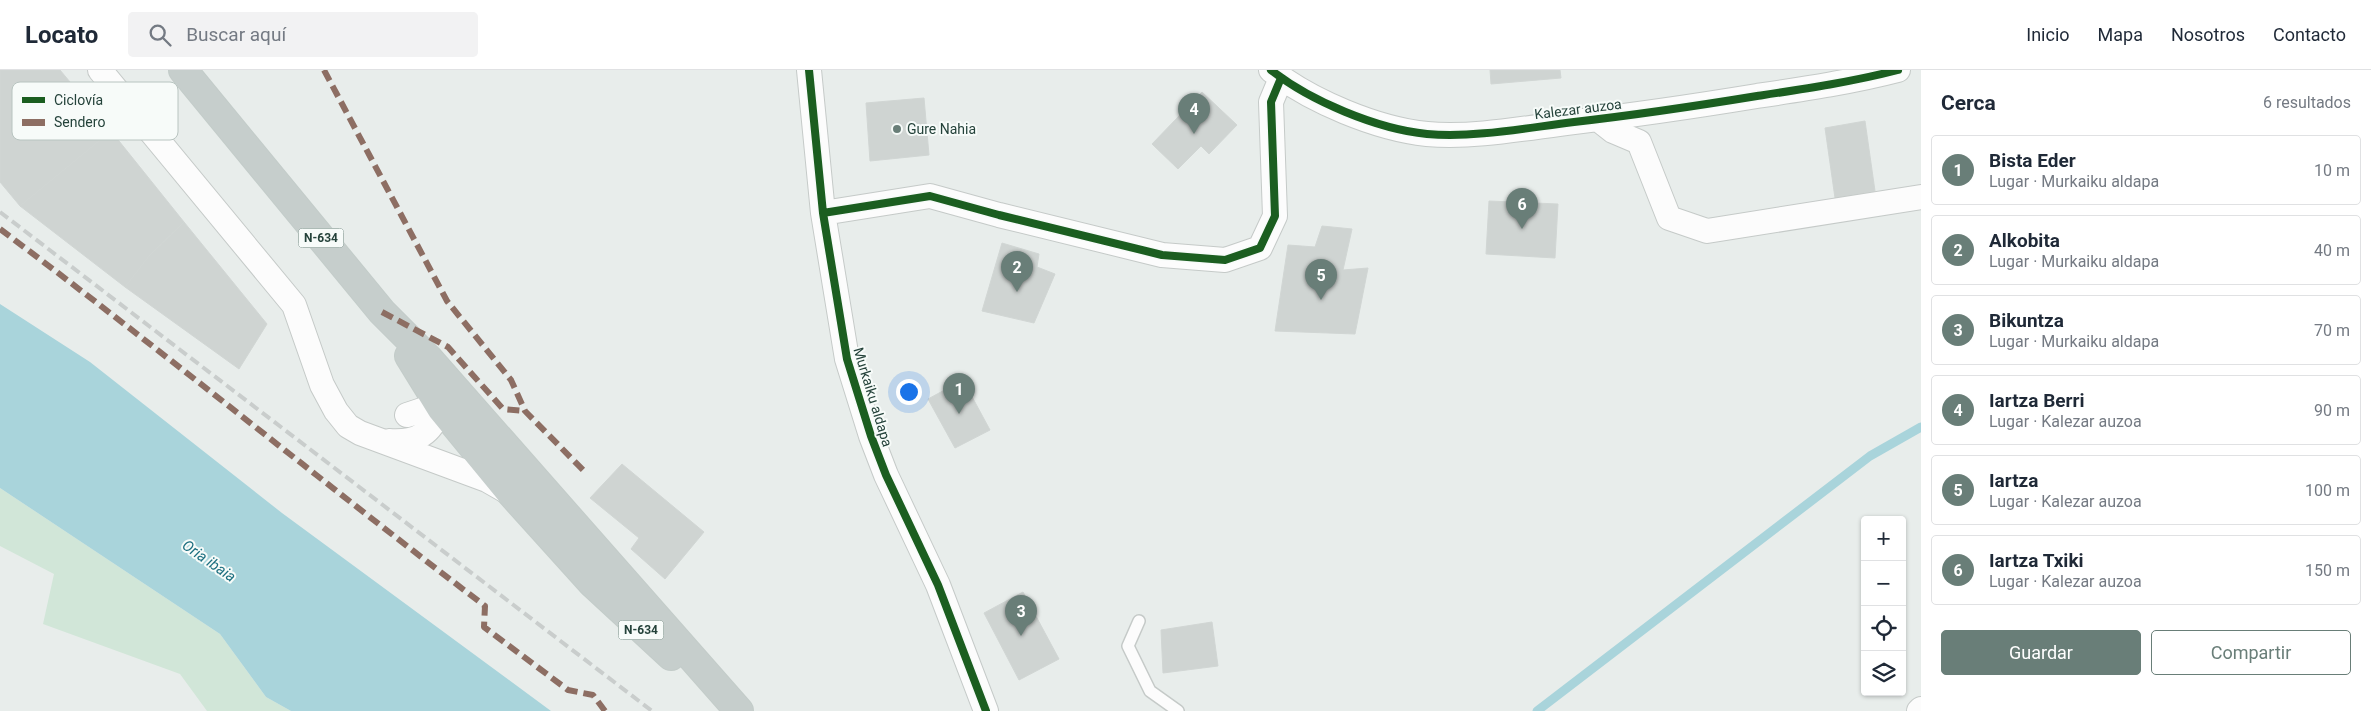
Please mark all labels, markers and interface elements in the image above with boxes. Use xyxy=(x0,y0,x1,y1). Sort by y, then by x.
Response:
search box xyxy=(128,12,478,57)
text: Locato xyxy=(25,21,98,49)
icon: search xyxy=(146,21,174,49)
text: Buscar aquí xyxy=(186,23,286,46)
text: Inicio xyxy=(2026,24,2070,45)
text: Mapa xyxy=(2098,24,2143,45)
text: Nosotros xyxy=(2171,24,2245,45)
text: Contacto xyxy=(2273,24,2346,45)
legend xyxy=(12,82,178,140)
text: Cerca xyxy=(1941,91,1996,115)
text: Ciclovía xyxy=(54,92,103,108)
pin: 4 xyxy=(1178,93,1210,134)
text: 6 resultados xyxy=(2263,93,2351,112)
street label: Kalezar auzoa xyxy=(1533,96,1623,122)
text: Sendero xyxy=(54,114,105,130)
place label: Gure Nahia xyxy=(907,121,976,137)
marker: Gure Nahia xyxy=(891,123,903,135)
text: Bista Eder xyxy=(1989,149,2076,172)
text: 1 xyxy=(1953,161,1963,180)
text: 10 m xyxy=(2314,161,2350,180)
text: Lugar · Murkaiku aldapa xyxy=(1989,172,2159,191)
pin: 6 xyxy=(1506,188,1538,229)
road number: N-634 xyxy=(298,228,344,248)
text: Alkobita xyxy=(1989,229,2060,252)
text: 2 xyxy=(1953,241,1963,260)
text: 40 m xyxy=(2314,241,2350,260)
pin: 2 xyxy=(1001,251,1033,292)
text: Lugar · Murkaiku aldapa xyxy=(1989,252,2159,271)
pin: 5 xyxy=(1305,259,1337,300)
text: Bikuntza xyxy=(1989,309,2064,332)
text: 3 xyxy=(1953,321,1963,340)
text: 70 m xyxy=(2314,321,2350,340)
text: Lugar · Murkaiku aldapa xyxy=(1989,332,2159,351)
street label: Murkaiku aldapa xyxy=(850,345,896,449)
pin: 1 xyxy=(943,373,975,414)
your location xyxy=(896,379,922,405)
text: Iartza Berri xyxy=(1989,389,2084,412)
text: 4 xyxy=(1953,401,1963,420)
text: 90 m xyxy=(2314,401,2350,420)
text: Lugar · Kalezar auzoa xyxy=(1989,412,2142,431)
text: Iartza xyxy=(1989,469,2038,492)
text: 5 xyxy=(1953,481,1963,500)
text: 100 m xyxy=(2305,481,2350,500)
text: Lugar · Kalezar auzoa xyxy=(1989,492,2142,511)
map controls xyxy=(1861,516,1906,696)
button: + xyxy=(1861,516,1906,561)
water label: Oria ibaia xyxy=(179,536,239,586)
text: Iartza Txiki xyxy=(1989,549,2084,572)
button: − xyxy=(1861,561,1906,606)
text: 6 xyxy=(1953,561,1963,580)
text: 150 m xyxy=(2305,561,2350,580)
text: Lugar · Kalezar auzoa xyxy=(1989,572,2142,591)
pin: 3 xyxy=(1005,595,1037,636)
button: locate xyxy=(1861,606,1906,651)
road number: N-634 xyxy=(618,620,664,640)
button: Guardar xyxy=(1941,630,2141,675)
button: Compartir xyxy=(2151,630,2351,675)
button: layers xyxy=(1861,651,1906,696)

